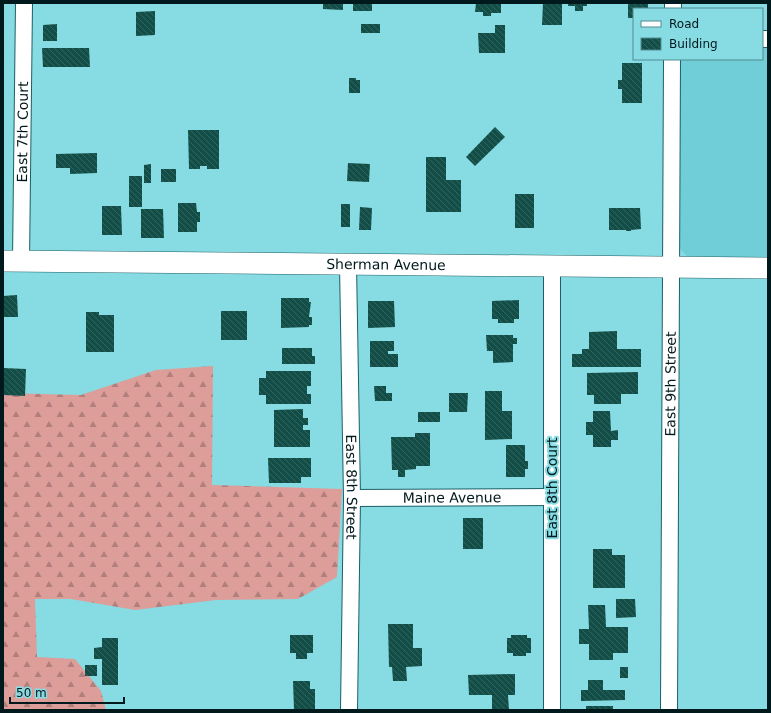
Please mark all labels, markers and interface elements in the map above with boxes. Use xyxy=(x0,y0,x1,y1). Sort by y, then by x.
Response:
legend xyxy=(633,8,763,60)
text: Road xyxy=(669,17,699,31)
text: Building xyxy=(669,37,718,51)
street label: East 7th Court xyxy=(14,81,31,183)
street label: Sherman Avenue xyxy=(326,256,446,273)
street label: East 9th Street xyxy=(662,331,679,437)
street label: East 8th Street xyxy=(343,434,360,540)
street label: East 8th Court xyxy=(544,437,560,538)
street label: Maine Avenue xyxy=(403,489,501,506)
scale bar xyxy=(10,679,124,705)
text: 50 m xyxy=(16,686,47,700)

